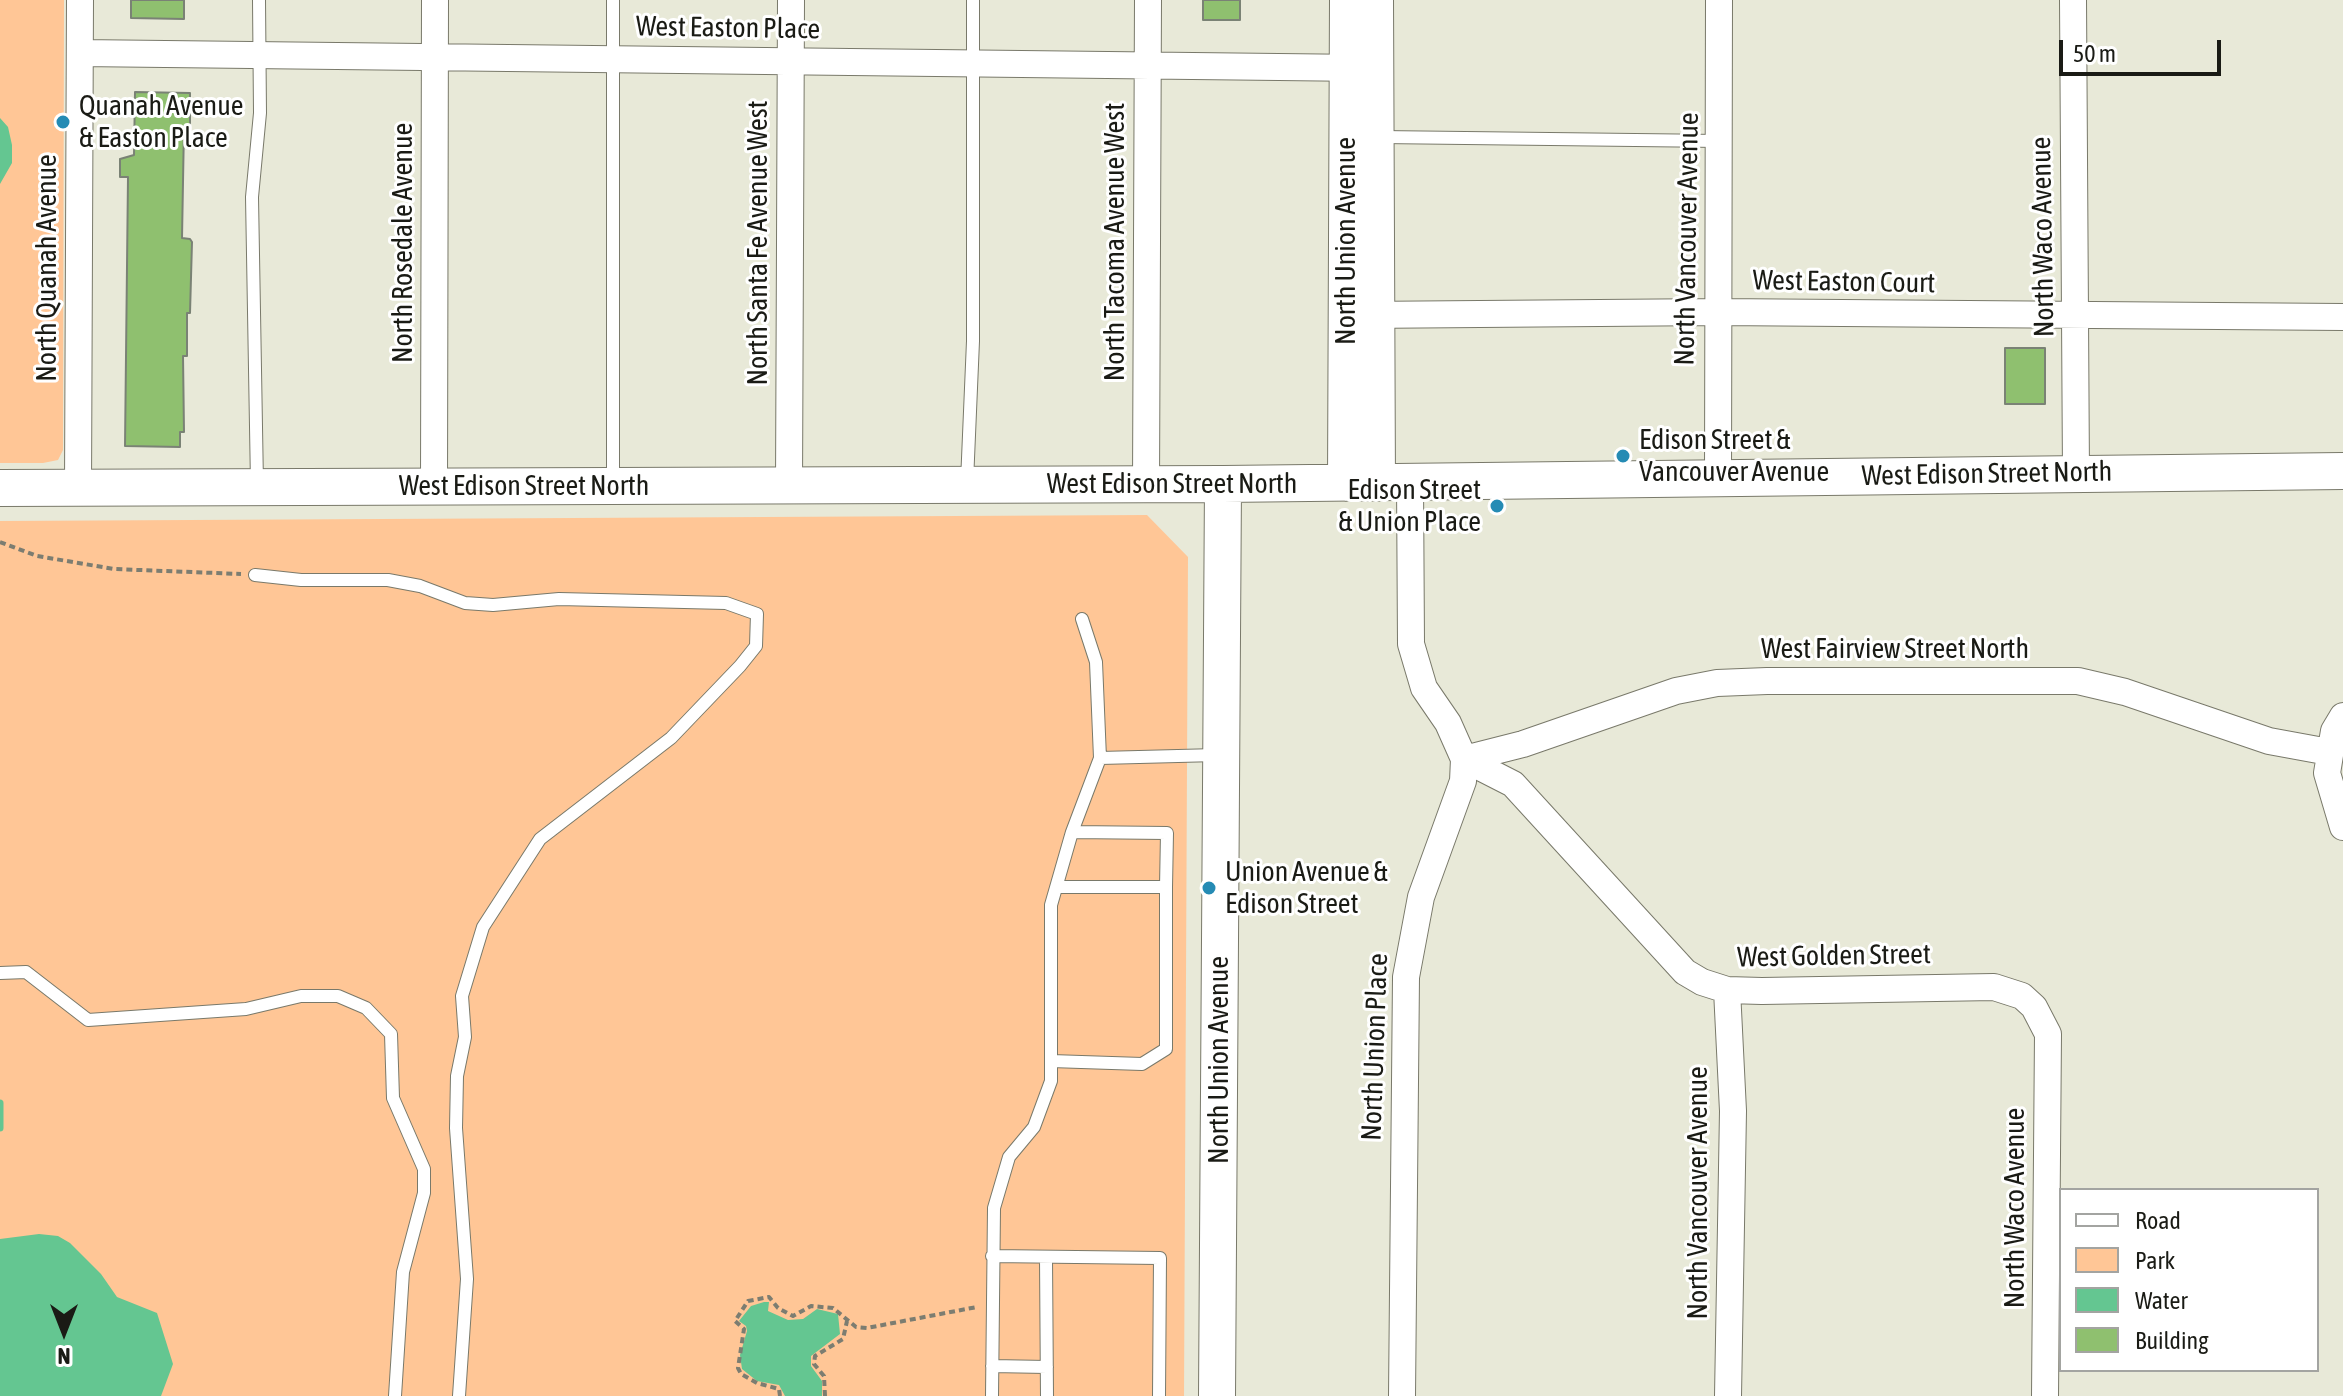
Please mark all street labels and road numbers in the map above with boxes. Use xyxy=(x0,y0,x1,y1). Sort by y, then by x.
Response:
street label: West Easton Place xyxy=(636,10,820,46)
street label: North Santa Fe Avenue West xyxy=(741,100,775,386)
street label: North Tacoma Avenue West xyxy=(1098,103,1132,381)
street label: North Vancouver Avenue xyxy=(1668,112,1706,366)
street label: North Rosedale Avenue xyxy=(386,123,420,363)
street label: North Waco Avenue xyxy=(2024,136,2062,338)
street label: North Union Avenue xyxy=(1329,137,1363,345)
street label: North Quanah Avenue xyxy=(30,154,64,382)
street label: West Easton Court xyxy=(1752,264,1936,300)
street label: West Edison Street North xyxy=(1861,455,2113,493)
street label: West Edison Street North xyxy=(1047,467,1297,501)
street label: West Edison Street North xyxy=(399,469,649,503)
street label: West Fairview Street North xyxy=(1761,632,2029,666)
street label: West Golden Street xyxy=(1737,938,1931,974)
street label: North Union Place xyxy=(1355,953,1395,1141)
street label: North Union Avenue xyxy=(1202,956,1236,1164)
street label: North Vancouver Avenue xyxy=(1681,1066,1715,1320)
street label: North Waco Avenue xyxy=(1998,1108,2032,1308)

